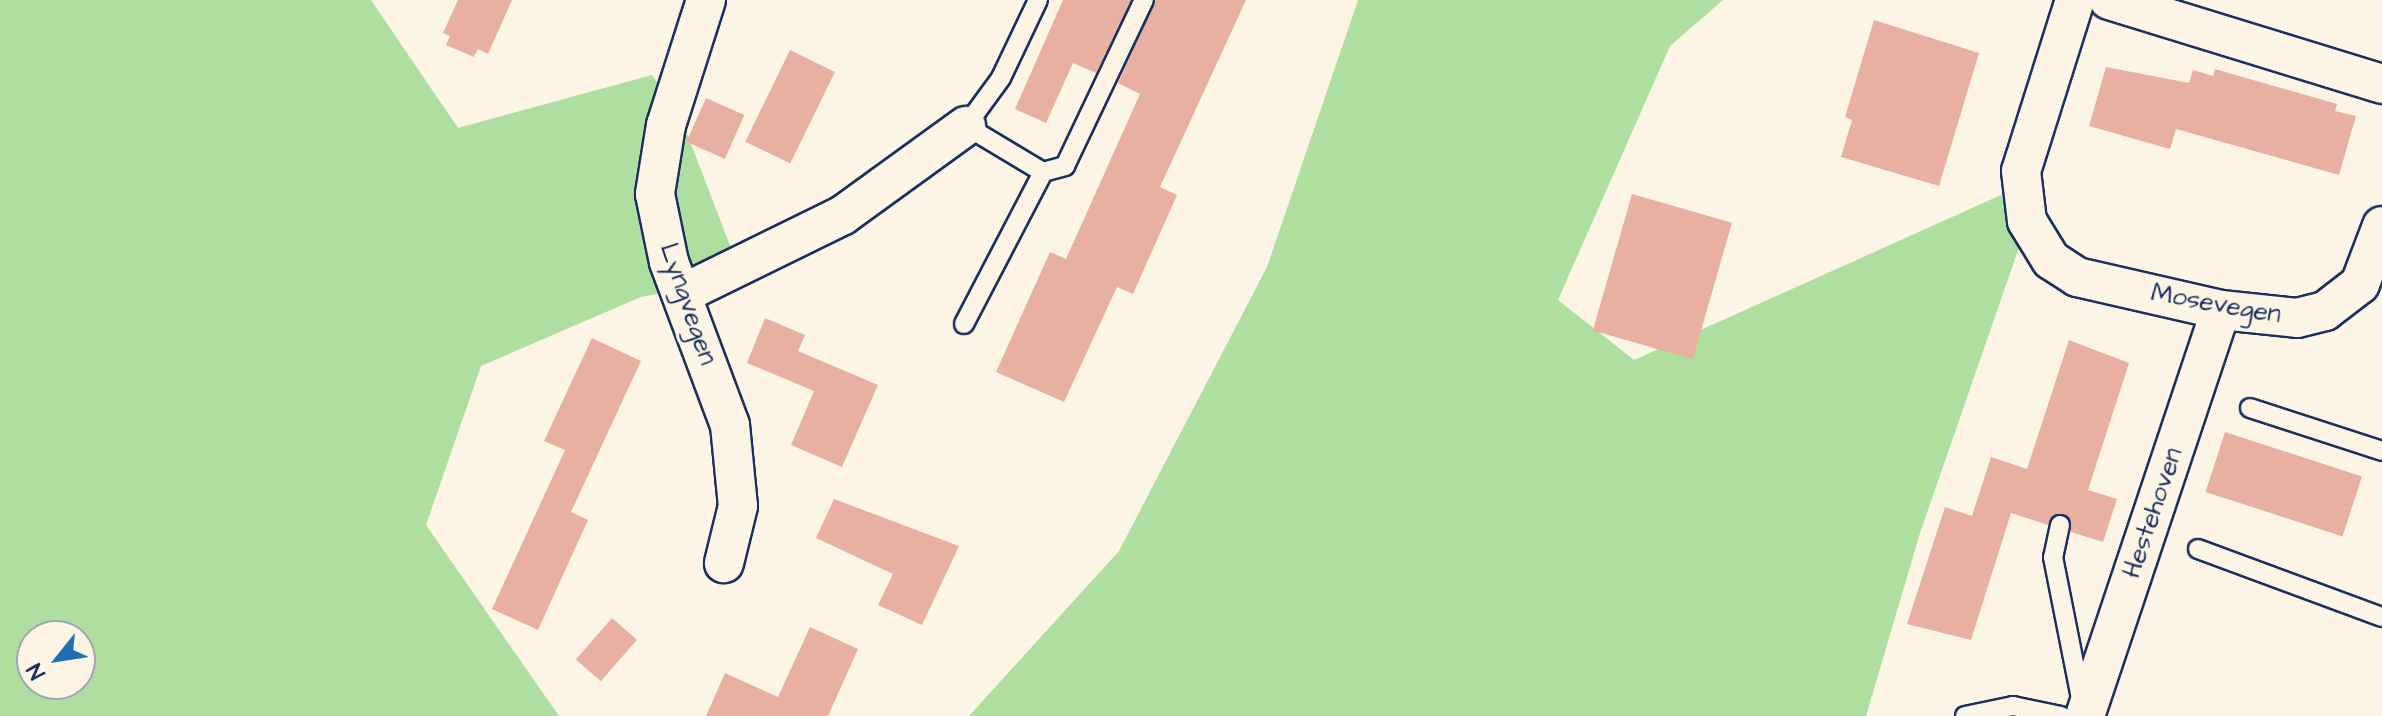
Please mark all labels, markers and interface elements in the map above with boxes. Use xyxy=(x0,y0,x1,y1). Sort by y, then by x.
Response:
street label: Lyngvegen xyxy=(653,239,723,369)
street label: Mosevegen xyxy=(2149,277,2283,331)
street label: Hestehoven xyxy=(2116,444,2190,582)
north arrow xyxy=(16,620,96,700)
text: N xyxy=(20,658,53,685)

